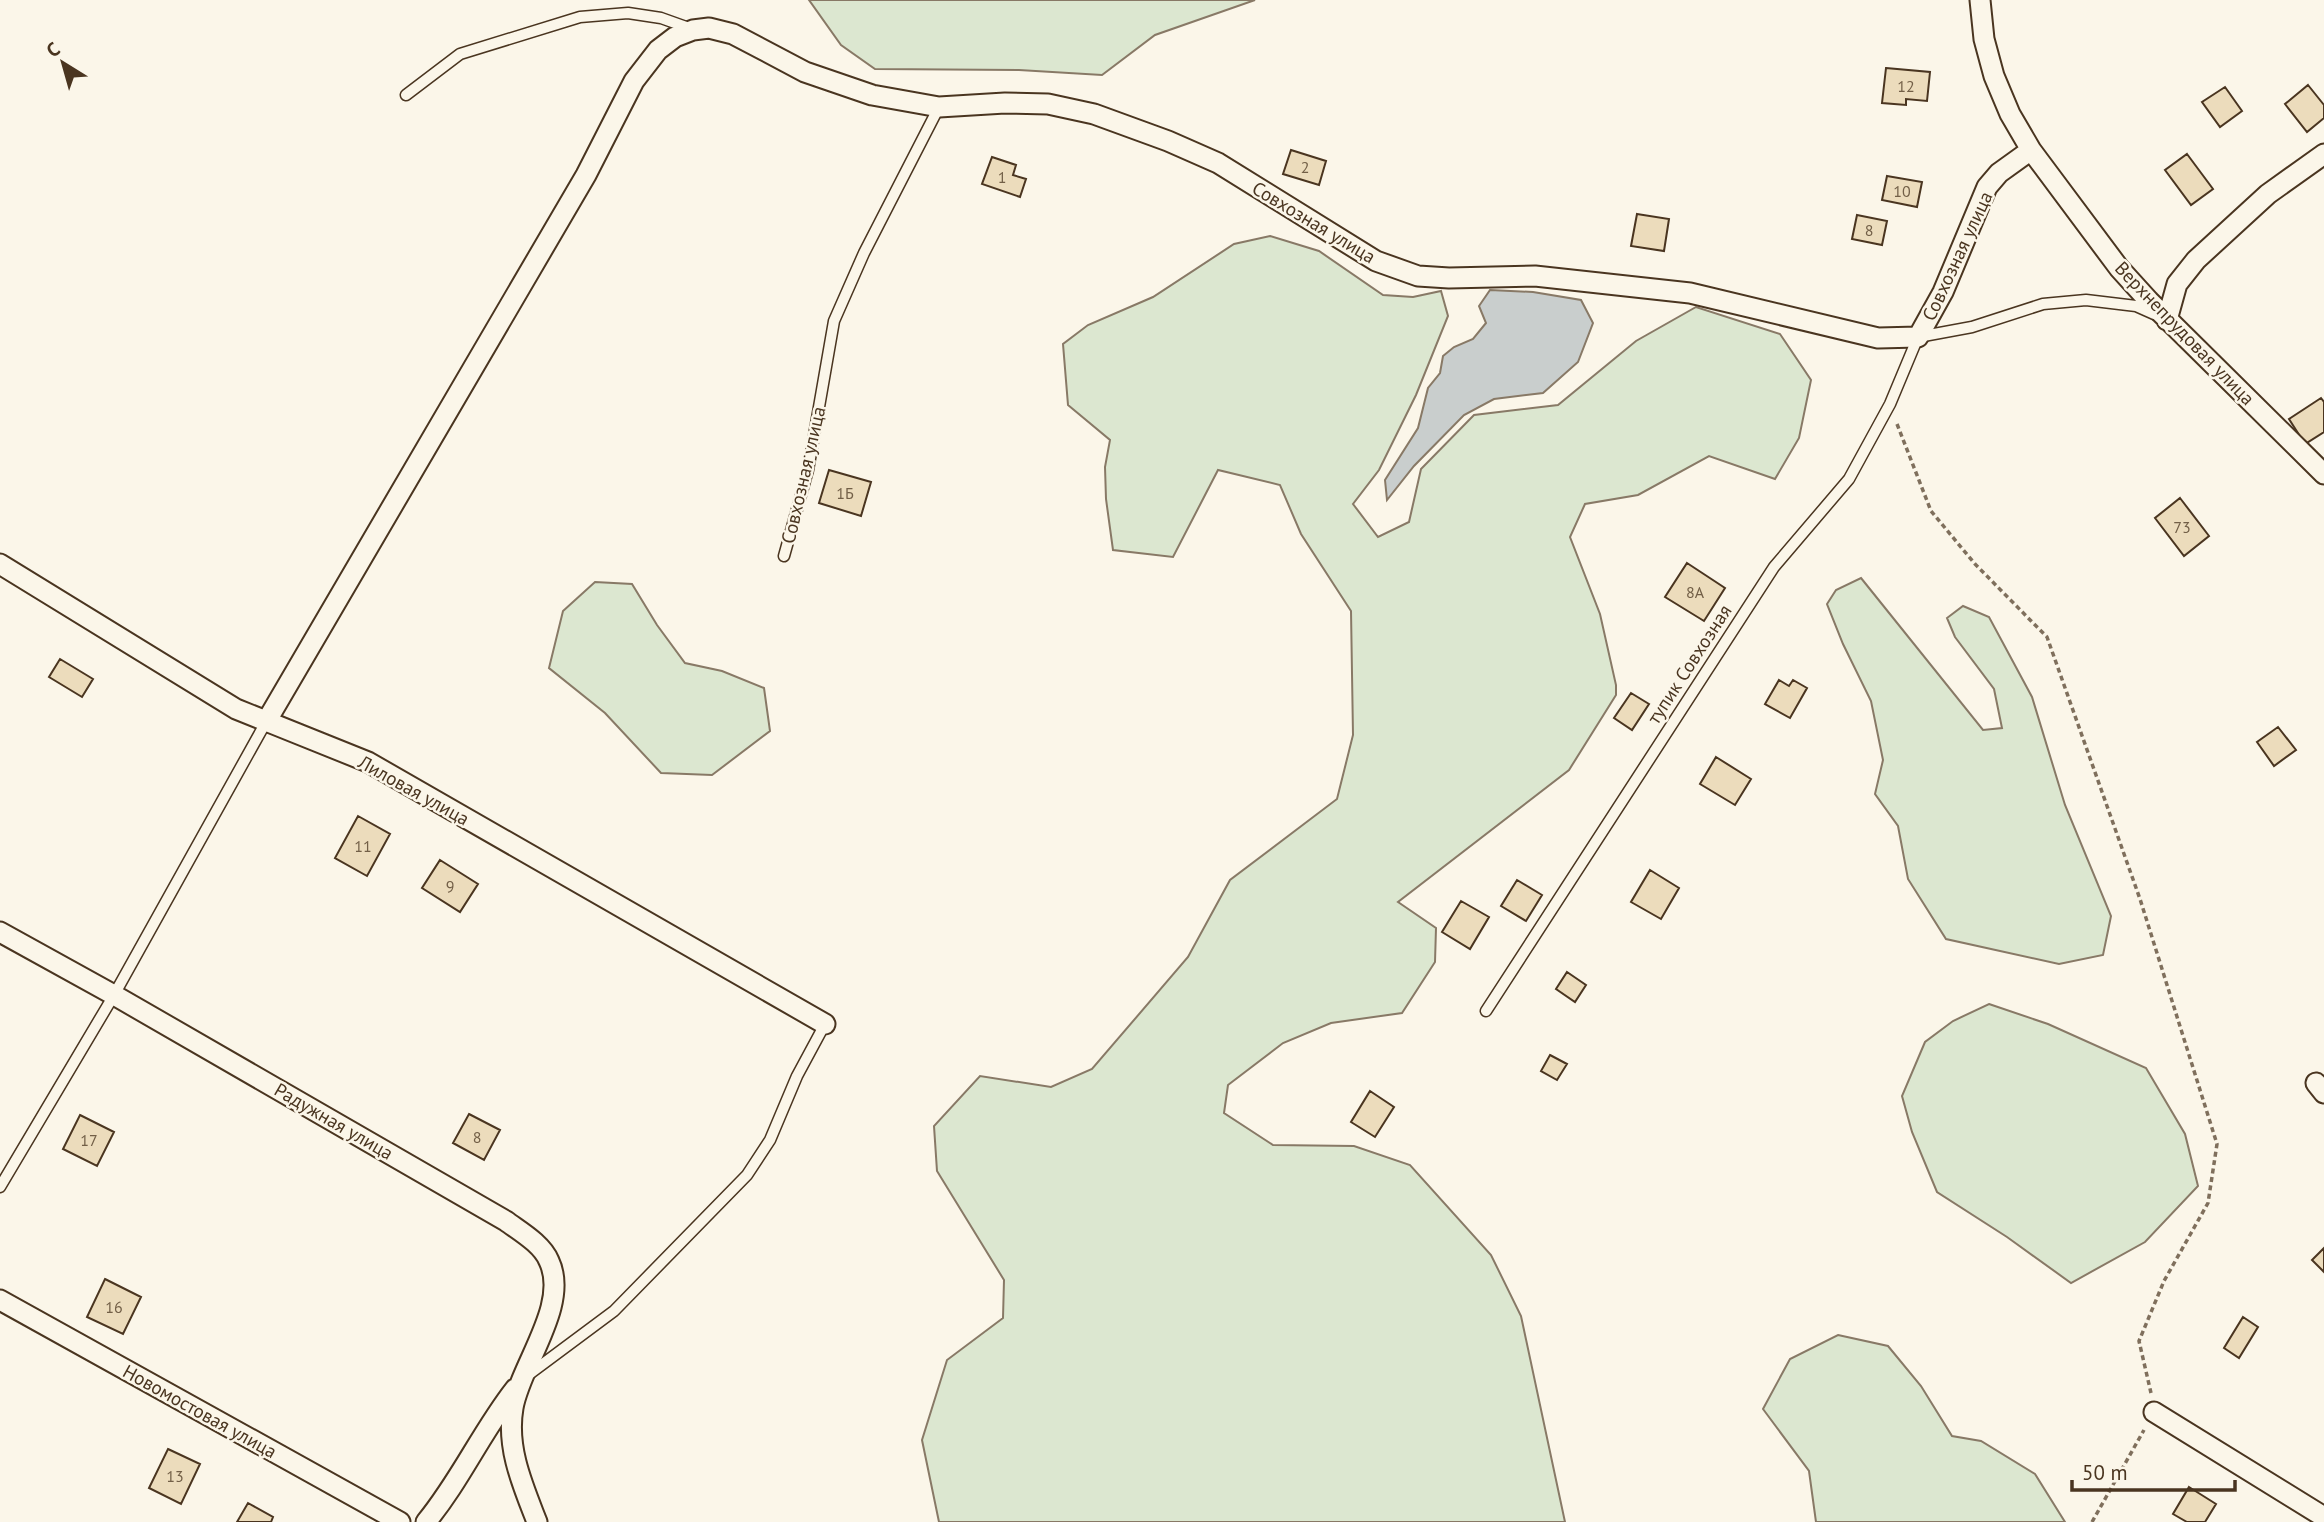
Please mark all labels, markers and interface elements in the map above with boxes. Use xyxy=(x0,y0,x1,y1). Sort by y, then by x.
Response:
north arrow xyxy=(28,28,98,98)
text: С xyxy=(41,36,65,62)
house number: 12 xyxy=(1897,76,1915,96)
house number: 2 xyxy=(1301,157,1309,177)
house number: 1 xyxy=(998,167,1006,187)
street label: Совхозная улица xyxy=(1248,176,1380,268)
house number: 10 xyxy=(1893,181,1911,201)
street label: Совхозная улица xyxy=(1917,188,1997,324)
house number: 8 xyxy=(1865,220,1873,240)
street label: Верхнепрудовая улица xyxy=(2110,256,2260,410)
street label: Совхозная улица xyxy=(776,404,830,546)
house number: 1Б xyxy=(836,483,854,503)
house number: 73 xyxy=(2173,517,2191,537)
house number: 8А xyxy=(1686,582,1705,602)
street label: тупик Совхозная xyxy=(1641,600,1737,728)
street label: Лиловая улица xyxy=(353,749,474,830)
house number: 11 xyxy=(354,836,372,856)
house number: 9 xyxy=(446,876,454,896)
street label: Радужная улица xyxy=(270,1077,398,1165)
house number: 8 xyxy=(473,1127,481,1147)
house number: 17 xyxy=(80,1130,98,1150)
house number: 16 xyxy=(105,1297,123,1317)
street label: Новомостовая улица xyxy=(119,1359,281,1463)
scale bar xyxy=(2072,1448,2235,1492)
text: 50 m xyxy=(2082,1459,2128,1486)
house number: 13 xyxy=(166,1466,184,1486)

